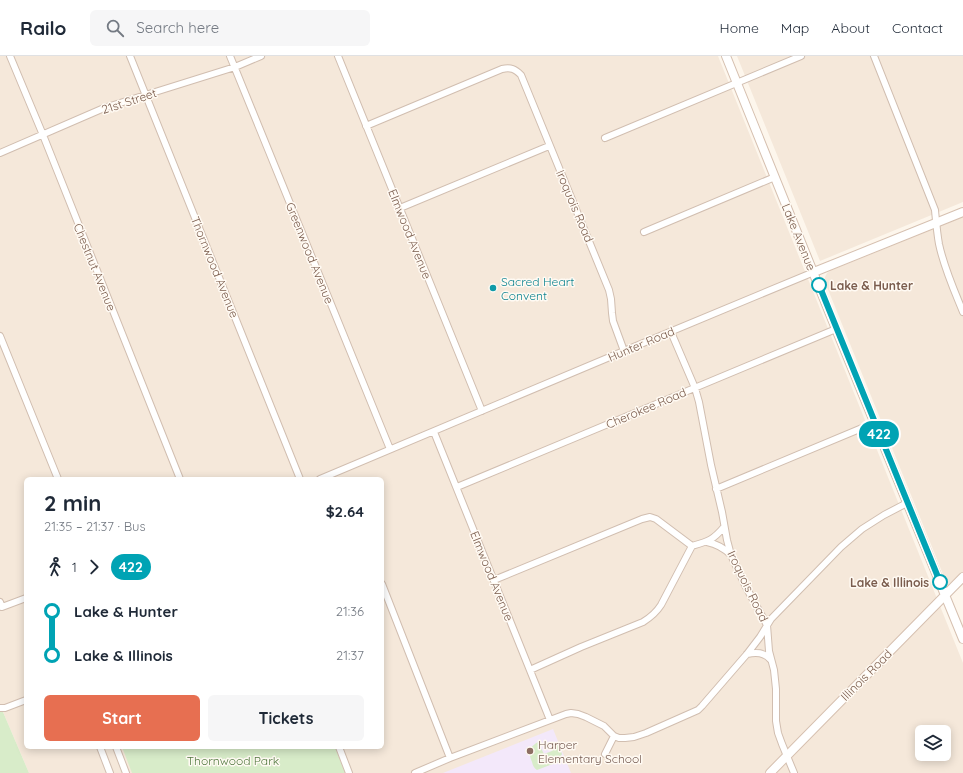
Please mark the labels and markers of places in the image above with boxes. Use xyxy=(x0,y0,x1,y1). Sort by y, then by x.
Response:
place label: Sacred Heart Convent xyxy=(501,274,574,303)
marker: Lake & Hunter xyxy=(811,277,827,293)
place label: Lake & Hunter xyxy=(830,278,913,293)
marker: Sacred Heart Convent xyxy=(488,283,498,293)
marker: Lake & Illinois xyxy=(932,574,948,590)
place label: Lake & Illinois xyxy=(850,575,929,590)
place label: Harper Elementary School xyxy=(538,737,642,766)
marker: Harper Elementary School xyxy=(525,746,535,756)

